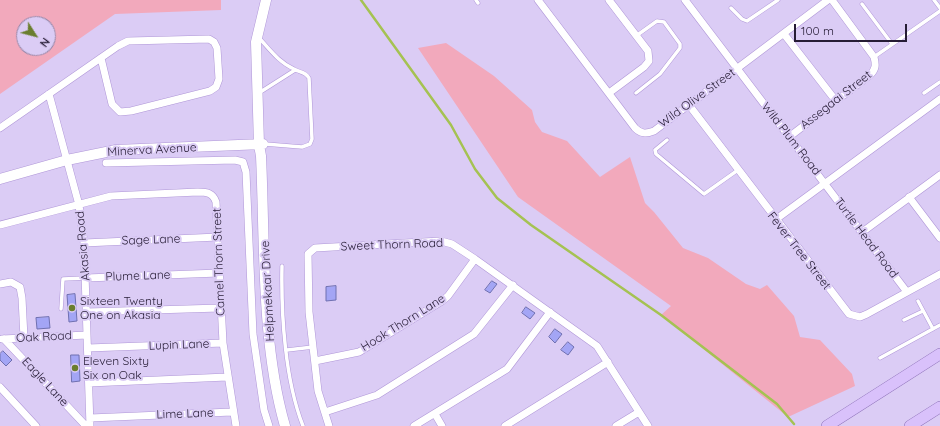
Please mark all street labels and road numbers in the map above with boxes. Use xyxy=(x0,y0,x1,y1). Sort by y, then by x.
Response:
street label: Wild Olive Street xyxy=(656,65,738,131)
street label: Assegaai Street xyxy=(797,68,875,132)
street label: Wild Plum Road xyxy=(758,100,824,178)
street label: Minerva Avenue xyxy=(107,140,197,160)
street label: Turtle Head Road xyxy=(831,195,901,281)
street label: Camel Thorn Street xyxy=(210,208,228,316)
street label: Fever Tree Street xyxy=(764,209,834,293)
street label: Akasia Road xyxy=(73,211,93,281)
street label: Sage Lane xyxy=(121,232,181,248)
street label: Sweet Thorn Road xyxy=(340,236,444,254)
street label: Helpmekaar Drive xyxy=(258,240,278,342)
street label: Plume Lane xyxy=(105,268,171,284)
street label: Hook Thorn Lane xyxy=(358,291,448,355)
street label: Oak Road xyxy=(16,328,72,346)
street label: Lupin Lane xyxy=(148,337,210,353)
street label: Eagle Lane xyxy=(19,355,71,409)
street label: Lime Lane xyxy=(156,406,214,422)

